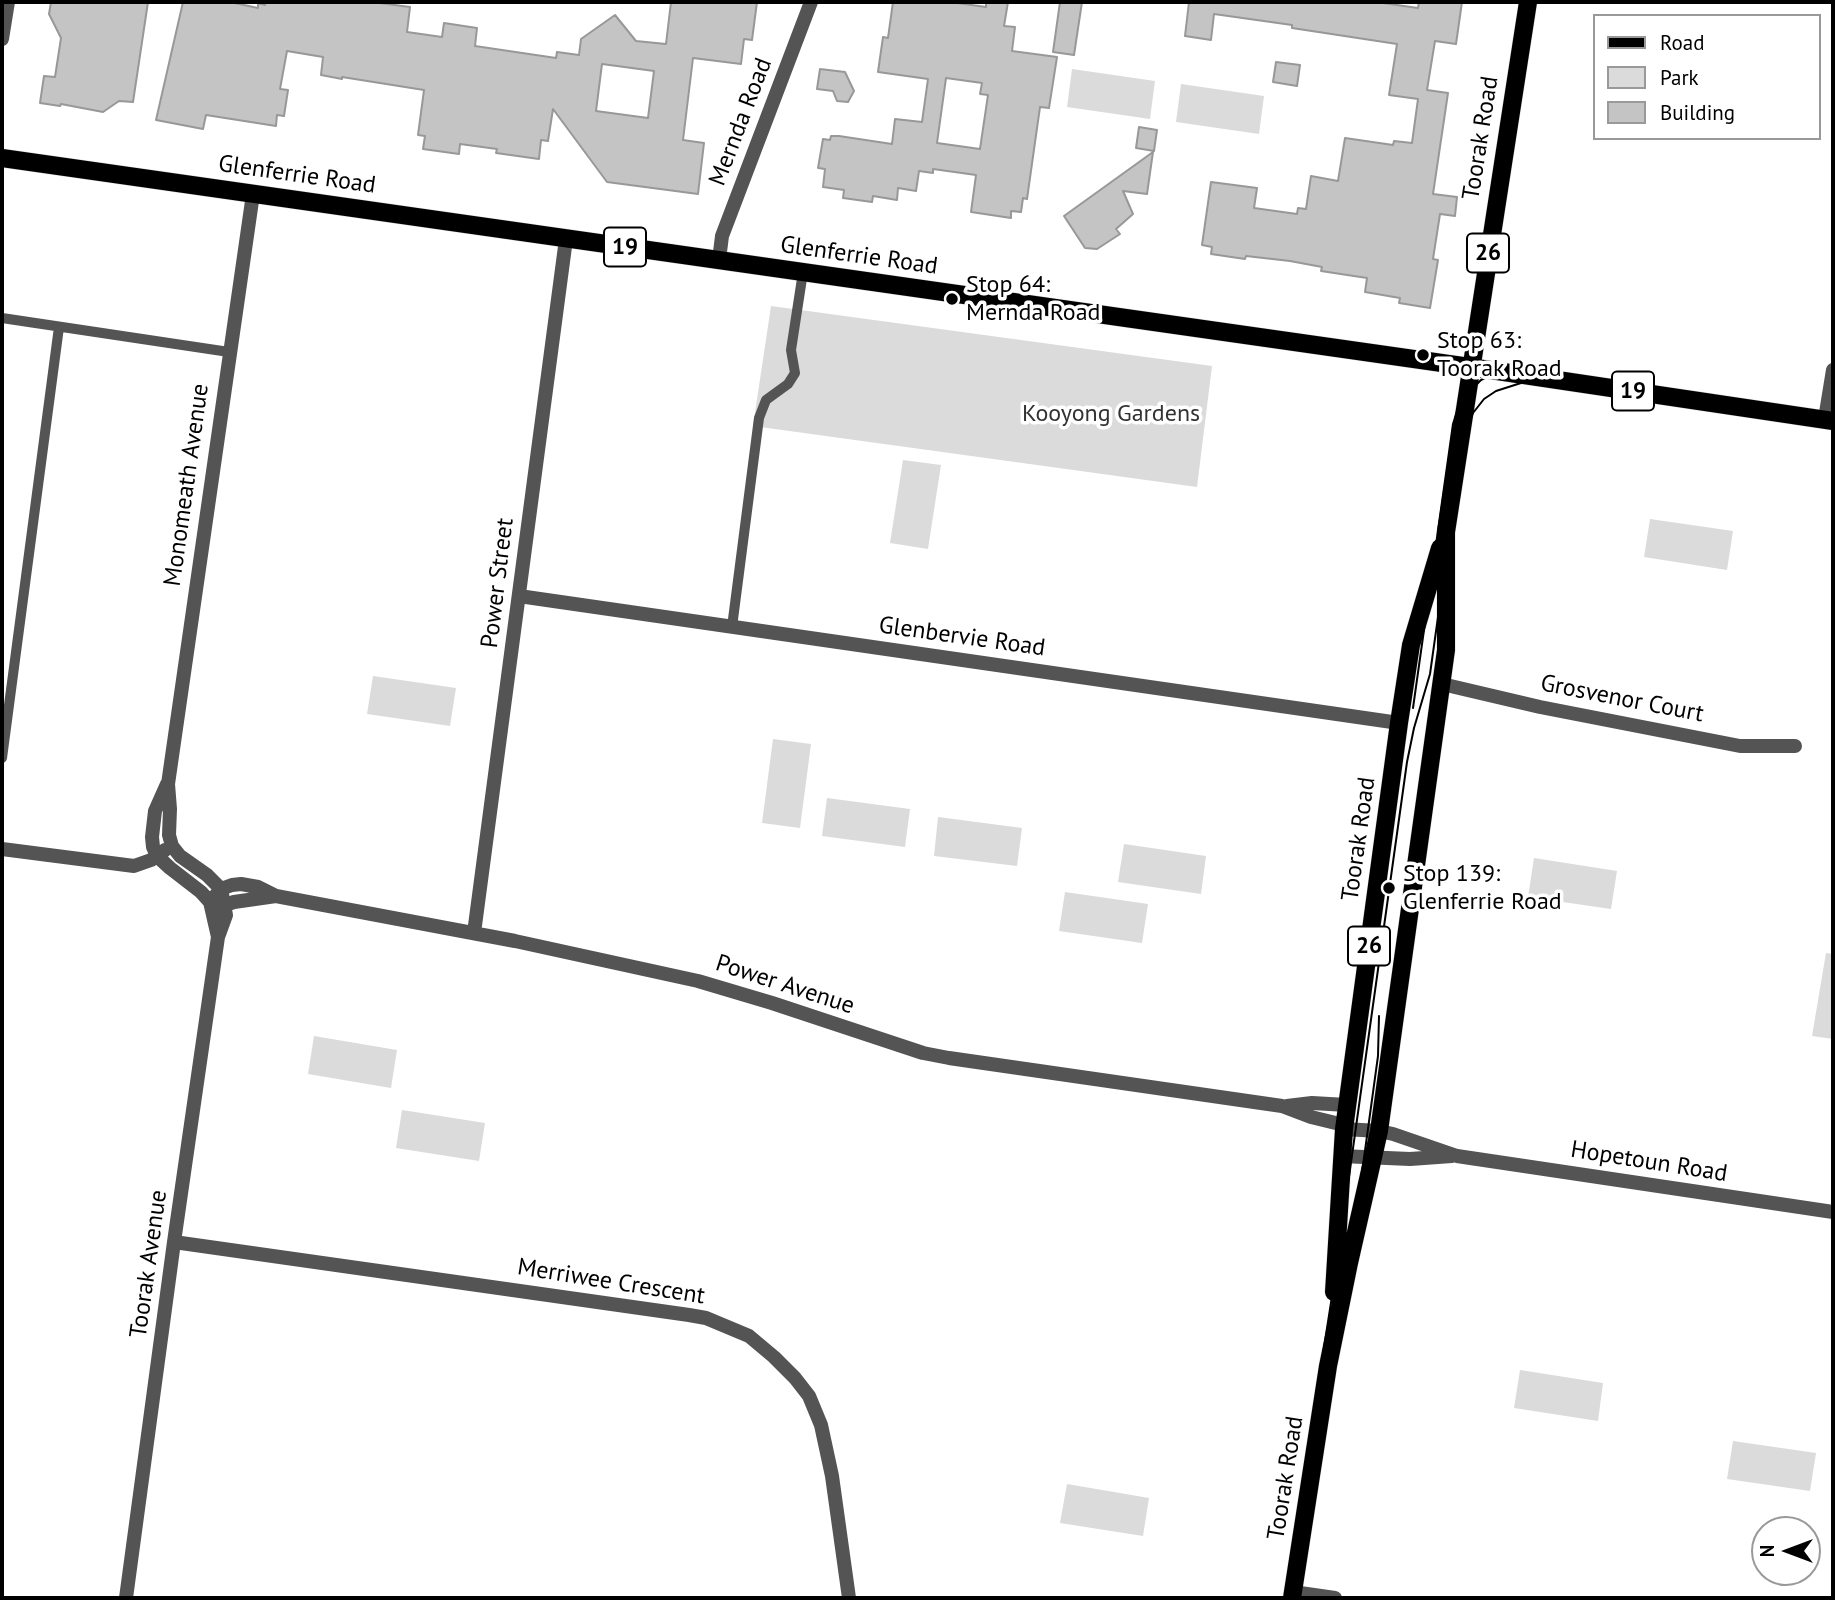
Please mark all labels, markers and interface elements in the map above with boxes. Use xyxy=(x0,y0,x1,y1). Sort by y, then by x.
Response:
legend xyxy=(1594,14,1821,140)
text: Road xyxy=(1660,29,1704,56)
street label: Mernda Road xyxy=(703,54,779,190)
text: Park xyxy=(1660,64,1699,91)
street label: Toorak Road xyxy=(1457,74,1505,202)
text: Building xyxy=(1660,99,1735,126)
street label: Glenferrie Road xyxy=(216,150,378,200)
road number: 19 xyxy=(604,228,646,266)
street label: Glenferrie Road xyxy=(778,231,940,281)
road number: 26 xyxy=(1467,234,1509,272)
place label: Stop 64: Mernda Road xyxy=(966,271,1100,327)
marker: Stop 64: Mernda Road xyxy=(944,291,960,307)
place label: Stop 63: Toorak Road xyxy=(1437,327,1562,383)
marker: Stop 63: Toorak Road xyxy=(1415,347,1431,363)
road number: 19 xyxy=(1612,372,1654,410)
street label: Monomeath Avenue xyxy=(159,382,215,588)
park label: Kooyong Gardens xyxy=(1022,400,1200,428)
street label: Power Street xyxy=(476,516,520,650)
street label: Glenbervie Road xyxy=(877,611,1047,663)
street label: Grosvenor Court xyxy=(1538,669,1706,729)
street label: Toorak Road xyxy=(1336,775,1382,903)
place label: Stop 139: Glenferrie Road xyxy=(1403,860,1562,916)
marker: Stop 139: Glenferrie Road xyxy=(1381,880,1397,896)
road number: 26 xyxy=(1348,926,1390,965)
street label: Power Avenue xyxy=(712,949,858,1021)
street label: Hopetoun Road xyxy=(1569,1135,1729,1189)
street label: Toorak Avenue xyxy=(124,1188,174,1340)
street label: Merriwee Crescent xyxy=(515,1253,707,1311)
street label: Toorak Road xyxy=(1262,1414,1310,1542)
north arrow xyxy=(1751,1516,1821,1586)
text: N xyxy=(1755,1545,1779,1557)

